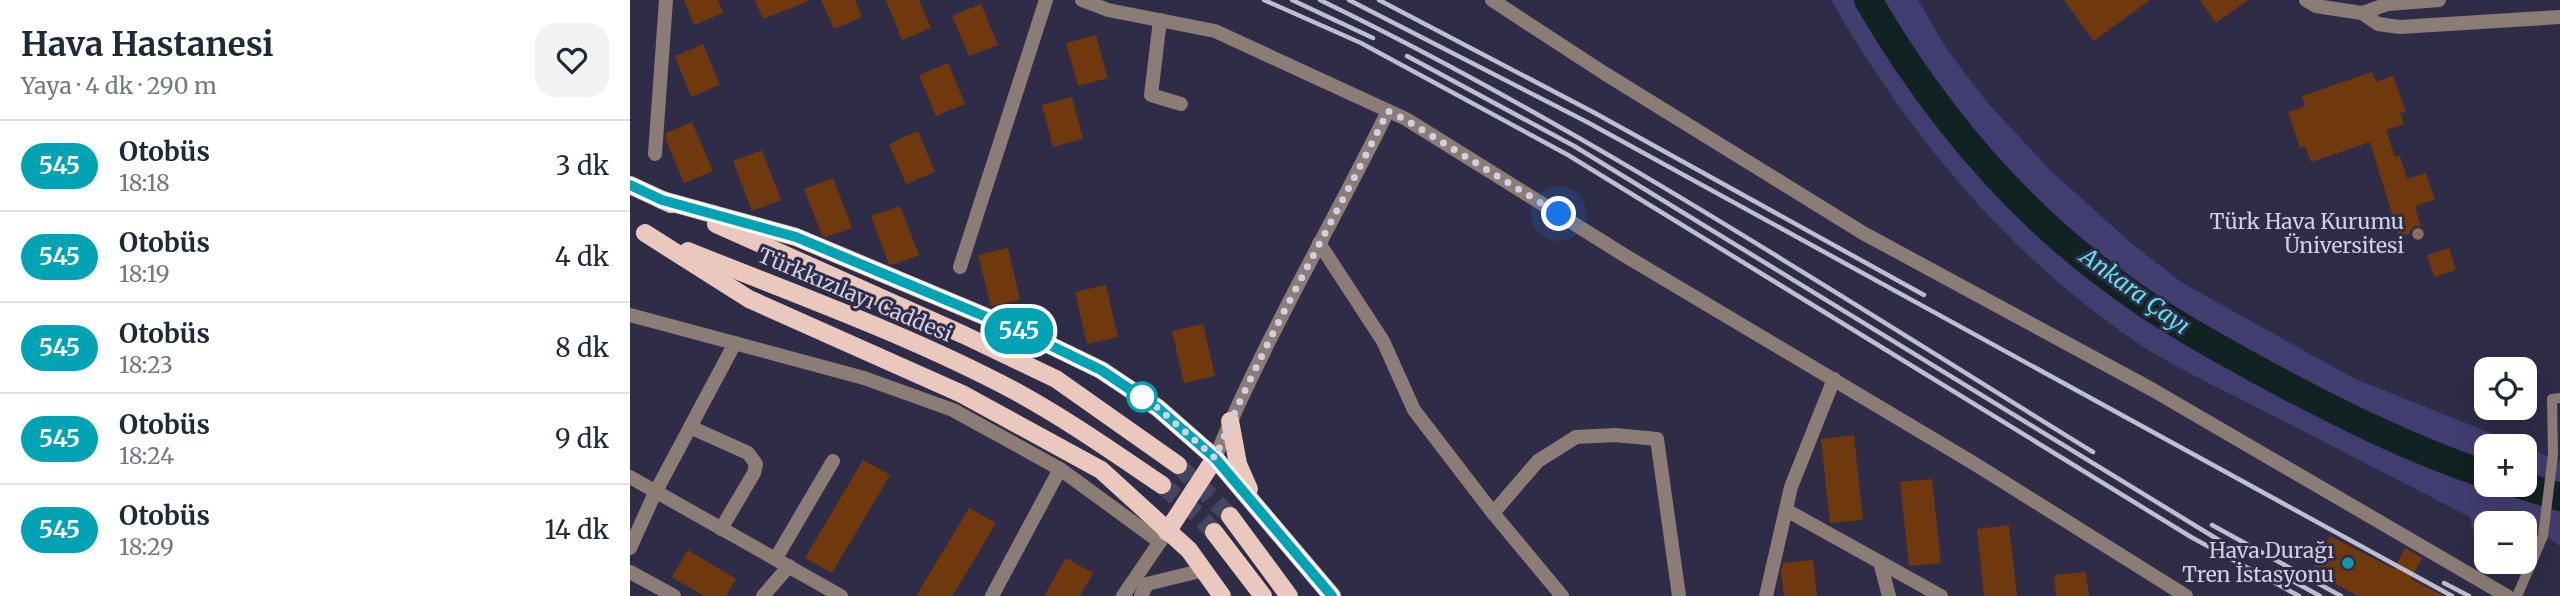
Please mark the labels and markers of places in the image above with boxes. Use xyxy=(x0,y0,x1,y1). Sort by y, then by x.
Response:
place label: Türk Hava Kurumu Üniversitesi xyxy=(2210,208,2404,259)
marker: Türk Hava Kurumu Üniversitesi xyxy=(2410,226,2426,242)
unlabelled marker xyxy=(1127,382,1157,412)
place label: Hava Durağı Tren İstasyonu xyxy=(2182,537,2334,588)
marker: Hava Durağı Tren İstasyonu xyxy=(2340,555,2356,571)

